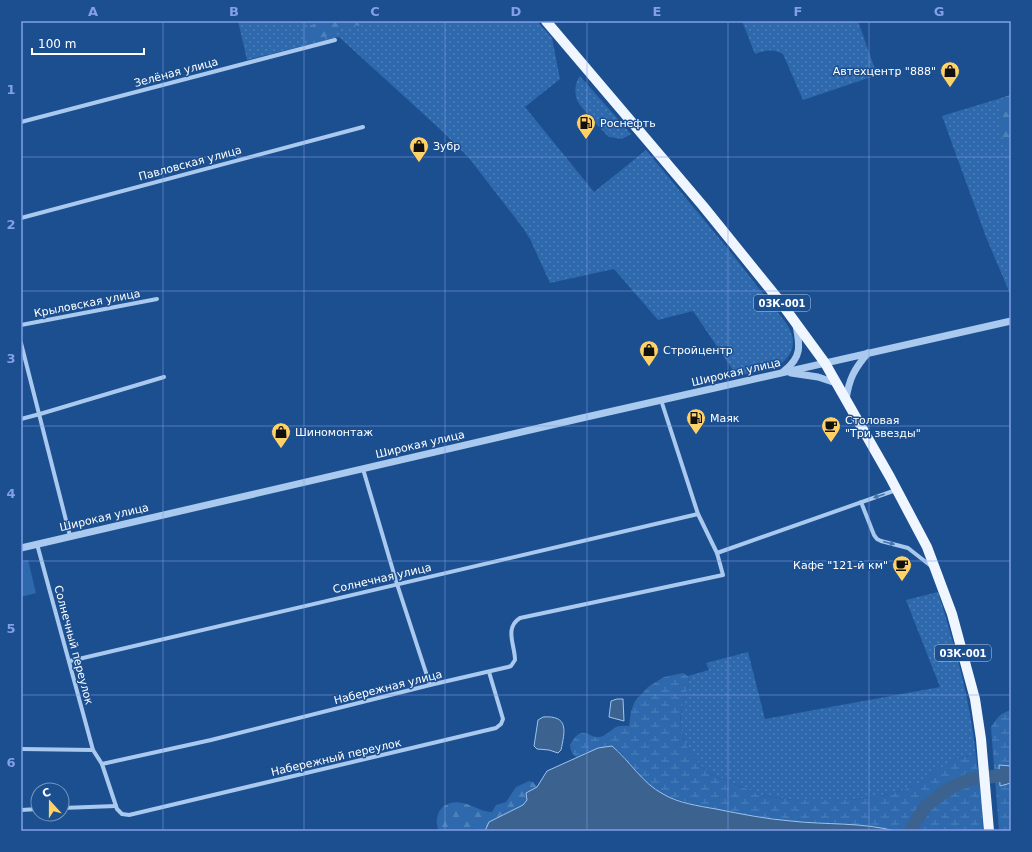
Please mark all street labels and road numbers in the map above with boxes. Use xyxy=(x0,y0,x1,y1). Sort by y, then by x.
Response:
street label: Зелёная улица xyxy=(133,55,220,90)
street label: Павловская улица xyxy=(137,143,243,184)
street label: Крыловская улица xyxy=(33,287,141,320)
road number: 03К-001 xyxy=(754,295,810,311)
street label: Широкая улица xyxy=(690,356,782,389)
street label: Широкая улица xyxy=(374,428,466,461)
street label: Широкая улица xyxy=(58,501,150,534)
street label: Солнечная улица xyxy=(332,561,433,596)
street label: Солнечный переулок xyxy=(51,584,96,707)
road number: 03К-001 xyxy=(935,645,991,661)
street label: Набережная улица xyxy=(333,668,444,707)
street label: Набережный переулок xyxy=(270,736,403,779)

